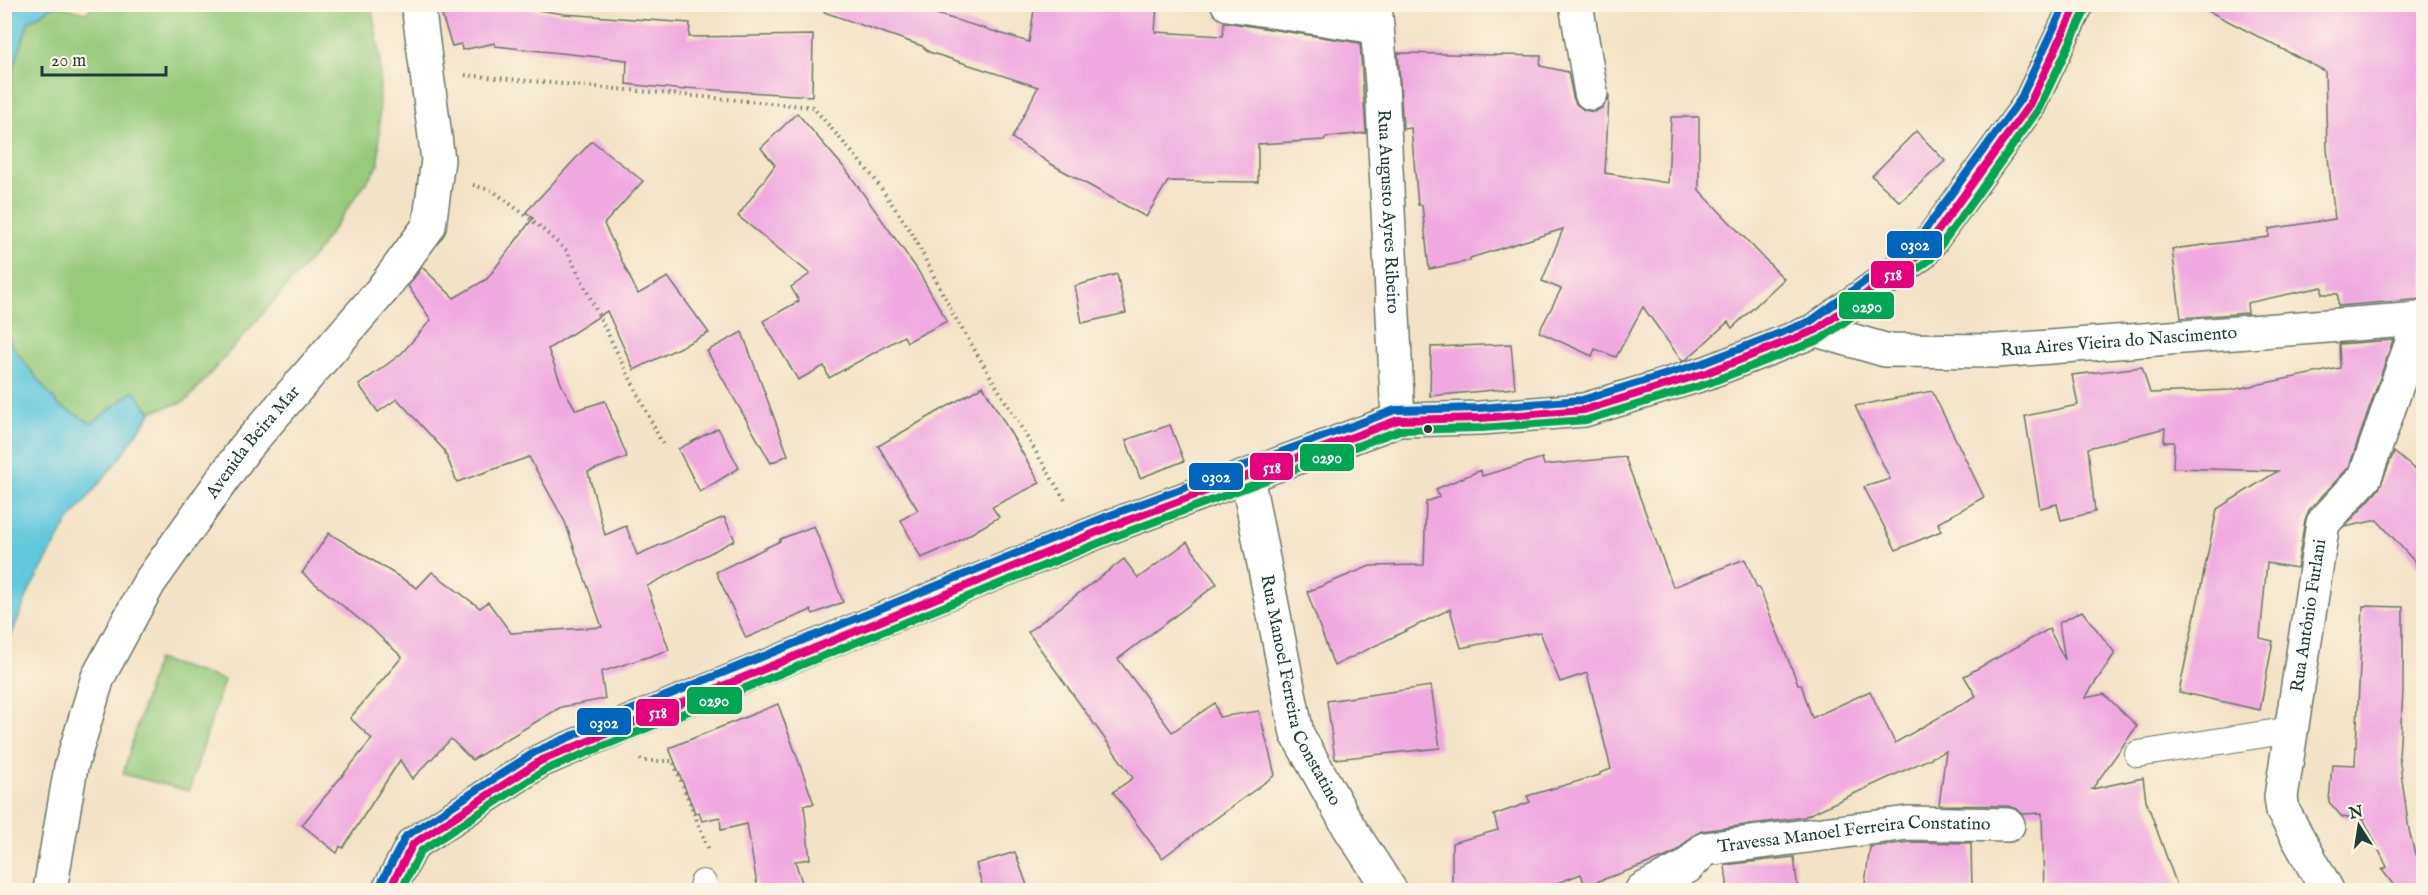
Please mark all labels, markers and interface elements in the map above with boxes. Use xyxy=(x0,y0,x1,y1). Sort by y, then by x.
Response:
scale bar xyxy=(42,39,166,77)
text: 20 m xyxy=(51,50,86,73)
street label: Rua Augusto Ayres Ribeiro xyxy=(1372,109,1404,315)
line badge: 0302 xyxy=(1886,230,1943,259)
text: 0302 xyxy=(1900,236,1930,256)
line badge: 518 xyxy=(1870,260,1915,289)
text: 518 xyxy=(1884,266,1902,286)
line badge: 0290 xyxy=(1838,291,1895,320)
text: 0290 xyxy=(1852,298,1882,318)
street label: Rua Aires Vieira do Nascimento xyxy=(2000,321,2238,362)
street label: Avenida Beira Mar xyxy=(201,381,306,504)
unlabelled marker xyxy=(1422,423,1434,435)
line badge: 0290 xyxy=(1299,443,1355,472)
text: 0290 xyxy=(1312,449,1342,469)
line badge: 518 xyxy=(1249,452,1294,481)
text: 518 xyxy=(1263,459,1281,479)
line badge: 0302 xyxy=(1188,462,1244,491)
text: 0302 xyxy=(1201,468,1231,488)
street label: Rua Antônio Furlani xyxy=(2286,537,2332,694)
street label: Rua Manoel Ferreira Constatino xyxy=(1255,573,1347,810)
line badge: 0290 xyxy=(686,686,743,715)
text: 0290 xyxy=(699,692,729,712)
line badge: 518 xyxy=(635,698,680,727)
text: 518 xyxy=(649,704,667,724)
line badge: 0302 xyxy=(576,707,632,736)
text: 0302 xyxy=(589,714,619,734)
north arrow xyxy=(2329,796,2389,856)
text: N xyxy=(2346,802,2365,825)
street label: Travessa Manoel Ferreira Constatino xyxy=(1716,812,1991,859)

